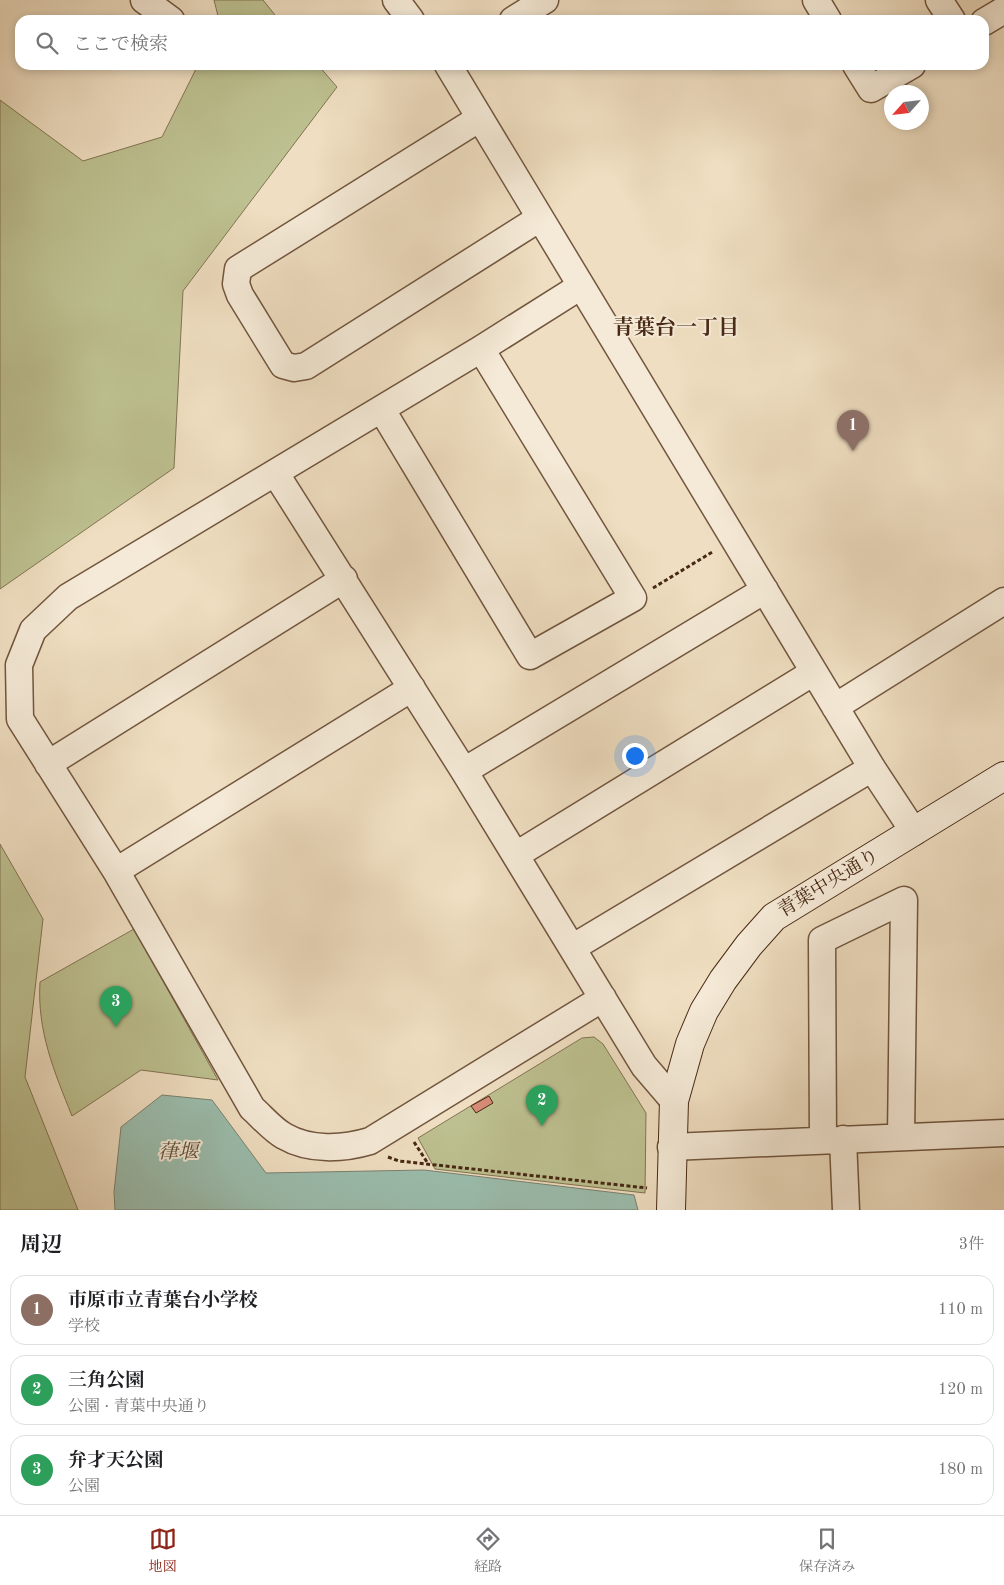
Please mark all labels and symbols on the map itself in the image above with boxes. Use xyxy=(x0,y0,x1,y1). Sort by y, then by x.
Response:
north arrow xyxy=(884,85,929,130)
district label: 青葉台一丁目 xyxy=(613,316,739,339)
pin: 1 xyxy=(837,410,869,451)
your location xyxy=(622,743,648,769)
street label: 青葉中央通り xyxy=(774,845,883,922)
pin: 3 xyxy=(100,986,132,1027)
pin: 2 xyxy=(526,1085,558,1126)
water label: 葎堰 xyxy=(158,1141,201,1163)

